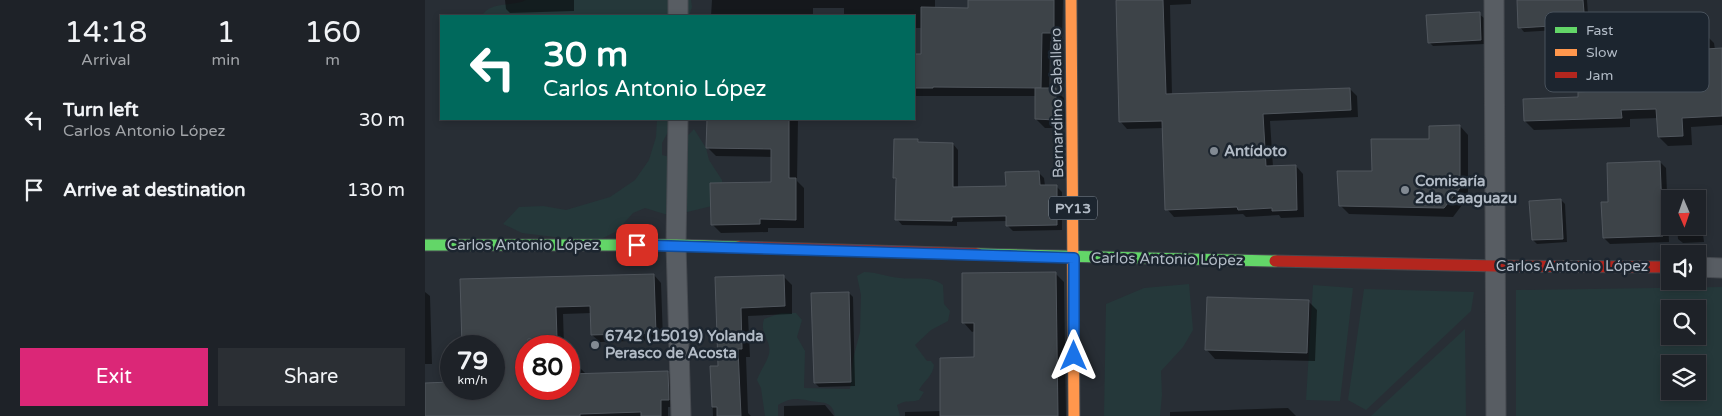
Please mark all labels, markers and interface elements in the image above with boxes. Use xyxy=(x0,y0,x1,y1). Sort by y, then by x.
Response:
legend xyxy=(1545,12,1709,92)
text: 14:18 xyxy=(64,14,147,51)
text: 1 xyxy=(216,14,235,51)
text: 160 xyxy=(304,14,361,51)
text: Fast xyxy=(1586,22,1614,39)
street label: Bernardino Caballero xyxy=(1047,28,1067,178)
text: 30 m xyxy=(543,34,628,76)
icon: left xyxy=(460,35,525,100)
text: Slow xyxy=(1586,44,1618,61)
text: Arrival xyxy=(81,50,131,70)
text: min xyxy=(212,50,240,70)
text: m xyxy=(325,50,340,70)
text: Jam xyxy=(1586,67,1613,84)
text: Carlos Antonio López xyxy=(543,76,767,102)
text: Turn left xyxy=(63,99,139,121)
icon: left xyxy=(20,106,48,134)
text: 30 m xyxy=(359,109,405,131)
text: Carlos Antonio López xyxy=(63,121,226,141)
place label: Antídoto xyxy=(1224,142,1287,160)
marker: Antídoto xyxy=(1208,145,1220,157)
place label: Comisaría 2da Caaguazu xyxy=(1415,172,1517,208)
icon: arrive xyxy=(20,176,48,204)
text: Arrive at destination xyxy=(63,179,246,201)
text: 130 m xyxy=(347,179,405,201)
marker: Comisaría 2da Caaguazu xyxy=(1399,184,1411,196)
north arrow xyxy=(1661,190,1706,235)
map controls xyxy=(1661,190,1706,400)
road number: PY13 xyxy=(1049,197,1097,220)
pin xyxy=(616,224,658,266)
icon: arrive xyxy=(623,231,651,259)
street label: Carlos Antonio López xyxy=(447,236,599,254)
button: sound xyxy=(1661,245,1706,290)
street label: Carlos Antonio López xyxy=(1091,249,1243,269)
street label: Carlos Antonio López xyxy=(1496,257,1648,275)
button: search xyxy=(1661,300,1706,345)
place label: 6742 (15019) Yolanda Perasco de Acosta xyxy=(605,327,764,362)
position arrow xyxy=(1047,329,1099,381)
speed limit sign: 80 xyxy=(515,335,580,400)
marker: 6742 (15019) Yolanda Perasco de Acosta xyxy=(589,339,601,351)
text: 79 xyxy=(457,346,488,376)
button: Exit xyxy=(20,348,208,406)
button: Share xyxy=(218,348,405,406)
button: layers xyxy=(1661,355,1706,400)
text: km/h xyxy=(457,373,488,387)

